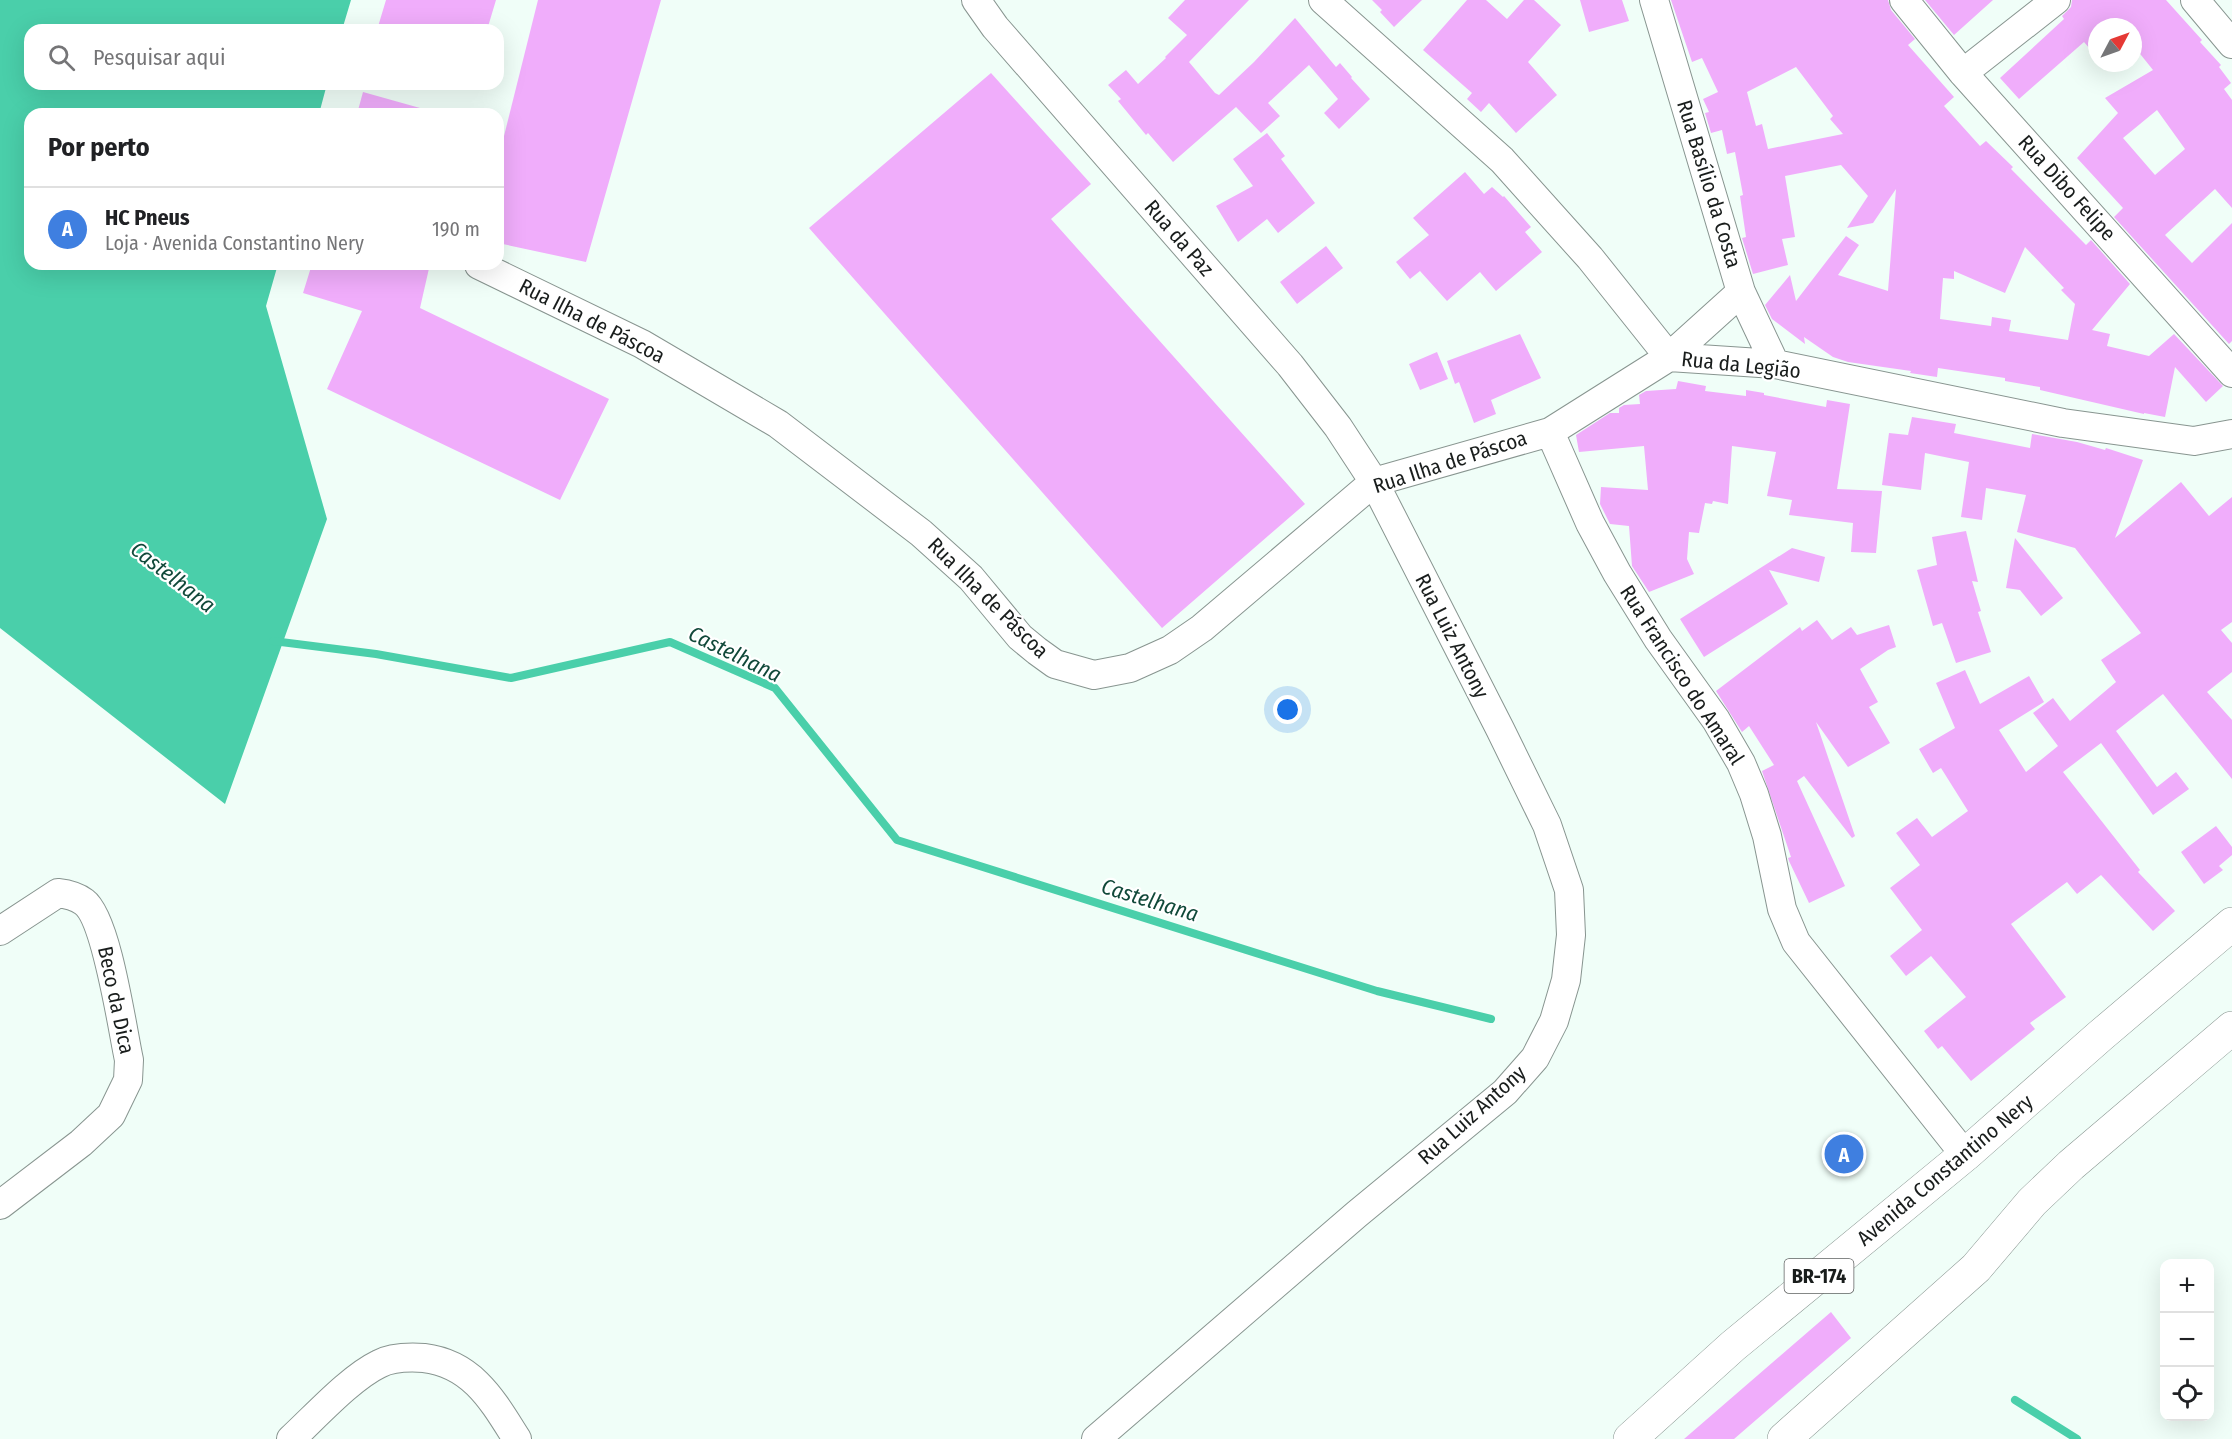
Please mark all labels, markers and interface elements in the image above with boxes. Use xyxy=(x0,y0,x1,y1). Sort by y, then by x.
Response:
north arrow xyxy=(2088,18,2142,72)
search box xyxy=(24,24,504,90)
icon: search xyxy=(45,41,78,74)
text: Pesquisar aqui xyxy=(93,44,225,71)
street label: Rua Basílio da Costa xyxy=(1671,97,1747,271)
street label: Rua Dibo Felipe xyxy=(2013,130,2121,246)
text: Por perto xyxy=(48,132,150,163)
street label: Rua da Paz xyxy=(1139,195,1219,281)
text: HC Pneus xyxy=(105,204,190,231)
text: A xyxy=(62,217,73,241)
text: 190 m xyxy=(432,217,480,241)
text: Loja · Avenida Constantino Nery xyxy=(105,231,364,255)
street label: Rua Ilha de Páscoa xyxy=(515,273,669,369)
street label: Rua da Legião xyxy=(1680,346,1802,384)
street label: Rua Ilha de Páscoa xyxy=(1370,425,1530,499)
street label: Rua Ilha de Páscoa xyxy=(922,532,1054,664)
water label: Castelhana xyxy=(125,536,221,618)
street label: Rua Luiz Antony xyxy=(1410,569,1495,703)
street label: Rua Francisco do Amaral xyxy=(1614,580,1750,770)
water label: Castelhana xyxy=(684,620,786,688)
your location xyxy=(1273,695,1302,724)
water label: Castelhana xyxy=(1098,872,1202,928)
street label: Beco da Dica xyxy=(92,944,140,1056)
street label: Rua Luiz Antony xyxy=(1413,1059,1532,1170)
street label: Avenida Constantino Nery xyxy=(1852,1088,2039,1251)
pin: A xyxy=(1824,1132,1864,1176)
road number: BR-174 xyxy=(1784,1259,1854,1293)
map controls xyxy=(2160,1259,2214,1421)
button: + xyxy=(2160,1259,2214,1313)
button: − xyxy=(2160,1313,2214,1367)
button: locate xyxy=(2160,1367,2214,1421)

